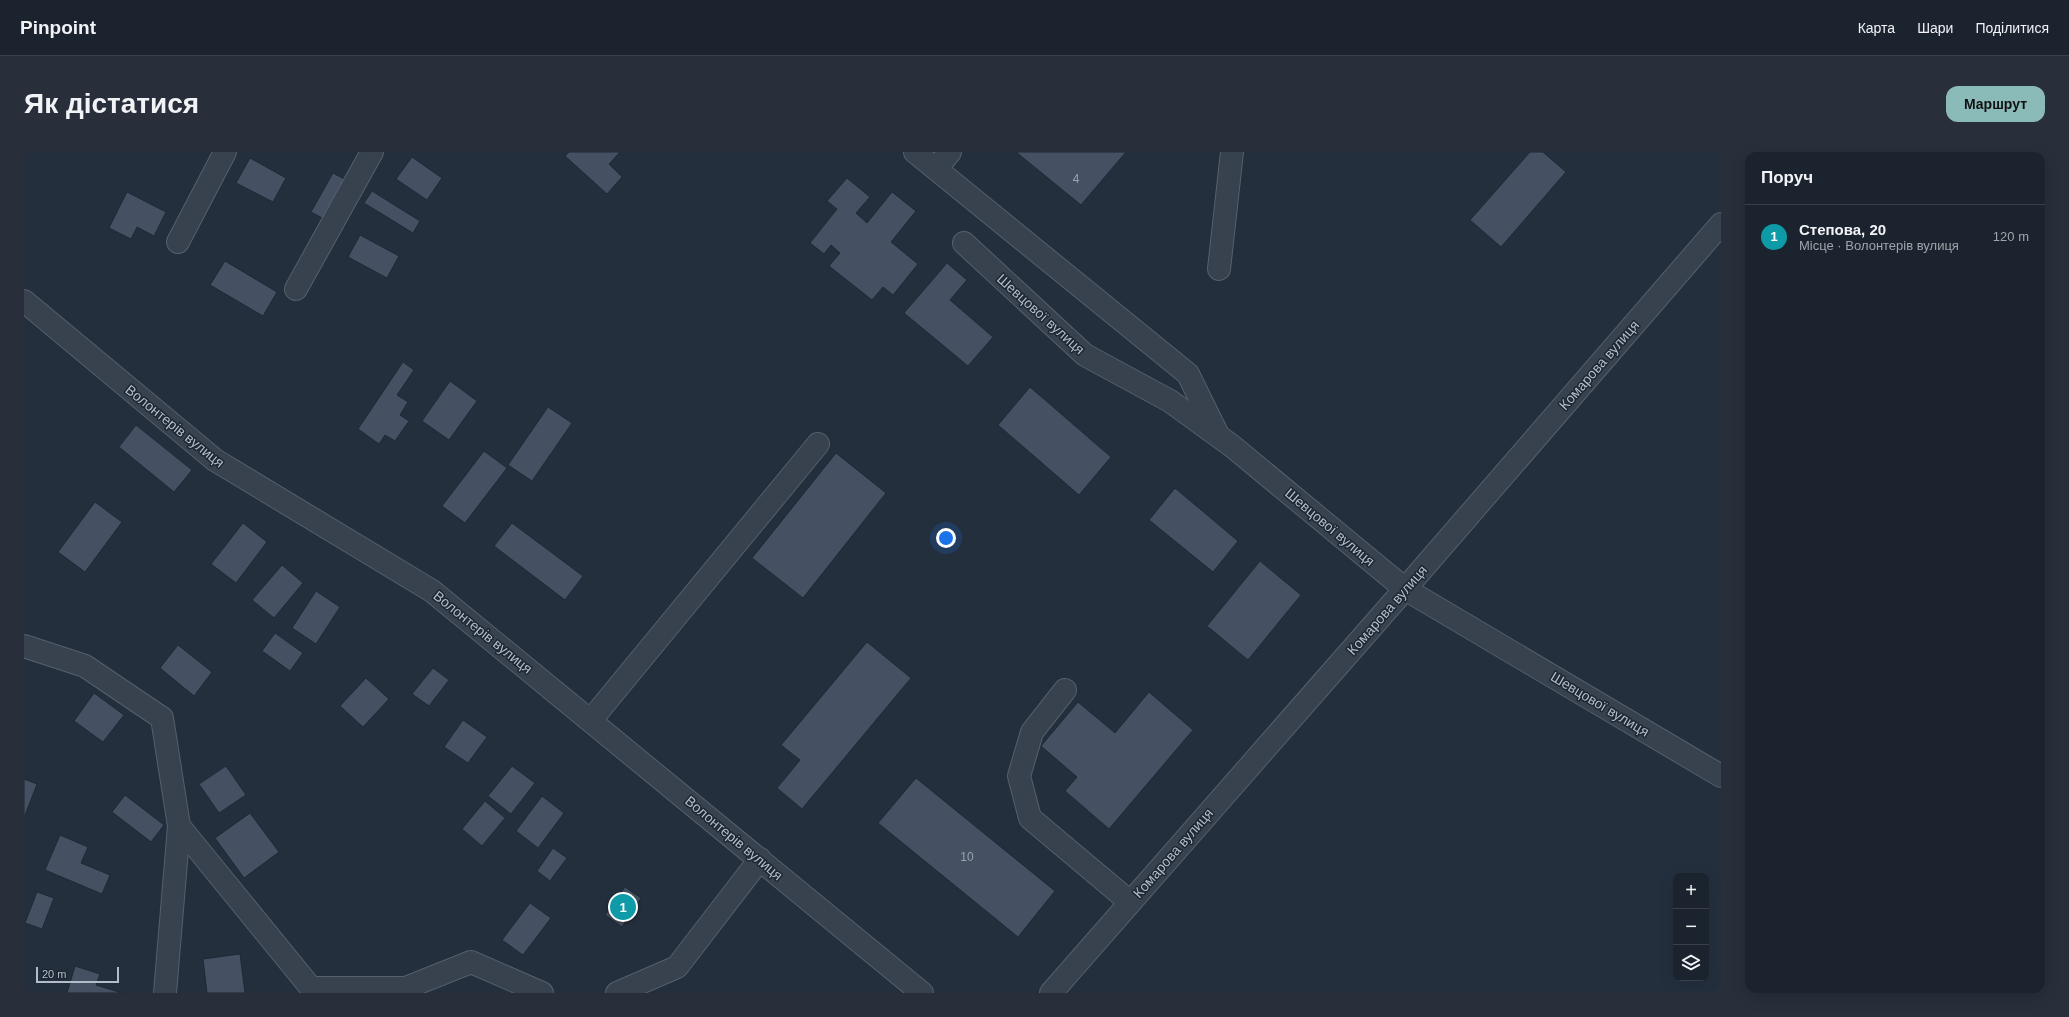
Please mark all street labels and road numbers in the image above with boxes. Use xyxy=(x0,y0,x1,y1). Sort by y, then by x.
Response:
street label: Шевцової вулиця xyxy=(994,271,1088,357)
street label: Комарова вулиця xyxy=(1556,317,1642,413)
street label: Волонтерів вулиця xyxy=(122,381,228,471)
street label: Шевцової вулиця xyxy=(1282,485,1378,569)
street label: Комарова вулиця xyxy=(1344,562,1430,658)
street label: Волонтерів вулиця xyxy=(430,587,536,677)
street label: Шевцової вулиця xyxy=(1548,668,1652,740)
street label: Волонтерів вулиця xyxy=(682,793,786,883)
street label: Комарова вулиця xyxy=(1130,805,1216,901)

